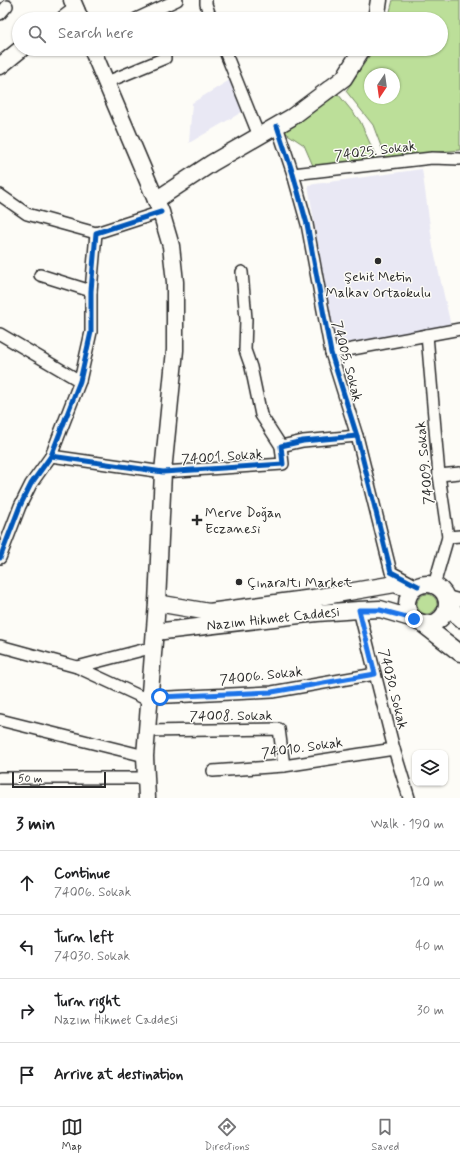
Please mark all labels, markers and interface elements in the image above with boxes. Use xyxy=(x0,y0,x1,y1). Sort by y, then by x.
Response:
search box xyxy=(12,12,448,56)
icon: search xyxy=(26,23,48,45)
text: Search here xyxy=(58,24,134,44)
north arrow xyxy=(364,68,400,104)
street label: 74025. Sokak xyxy=(333,137,417,165)
marker: Şehit Metin Malkav Ortaokulu xyxy=(373,256,383,266)
place label: Şehit Metin Malkav Ortaokulu xyxy=(325,268,431,302)
street label: 74005. Sokak xyxy=(328,319,366,404)
street label: 74009. Sokak xyxy=(412,420,438,505)
street label: 74001. Sokak xyxy=(181,445,263,469)
place label: Merve Doğan Eczanesi xyxy=(205,504,281,538)
marker: Merve Doğan Eczanesi xyxy=(192,515,202,525)
place label: Çınaraltı Market xyxy=(247,574,353,592)
marker: Çınaraltı Market xyxy=(234,577,244,587)
street label: Nazım Hikmet Caddesi xyxy=(206,603,341,635)
route end xyxy=(405,610,423,628)
street label: 74030. Sokak xyxy=(374,647,412,731)
street label: 74006. Sokak xyxy=(219,663,303,689)
route start xyxy=(151,688,169,706)
street label: 74008. Sokak xyxy=(189,707,273,725)
street label: 74010. Sokak xyxy=(260,733,344,763)
map controls xyxy=(412,750,448,786)
button: layers xyxy=(412,750,448,786)
scale bar xyxy=(12,770,106,789)
text: 50 m xyxy=(18,772,43,786)
text: 3 min xyxy=(16,813,55,835)
text: Walk · 190 m xyxy=(371,816,444,833)
text: Continue xyxy=(54,864,110,884)
icon: ahead xyxy=(16,872,38,894)
text: 120 m xyxy=(410,874,444,891)
text: 74006. Sokak xyxy=(54,884,131,901)
text: Turn left xyxy=(54,928,114,948)
icon: left xyxy=(16,936,38,958)
text: 40 m xyxy=(415,938,444,955)
text: 74030. Sokak xyxy=(54,948,130,965)
text: Turn right xyxy=(54,992,121,1012)
icon: right xyxy=(16,1000,38,1022)
text: 30 m xyxy=(417,1002,444,1019)
text: Nazım Hikmet Caddesi xyxy=(54,1012,178,1029)
icon: arrive xyxy=(16,1064,38,1086)
text: Arrive at destination xyxy=(54,1065,183,1085)
tab: Map xyxy=(61,1116,83,1154)
tab: Directions xyxy=(204,1116,250,1154)
tab: Saved xyxy=(371,1116,399,1154)

